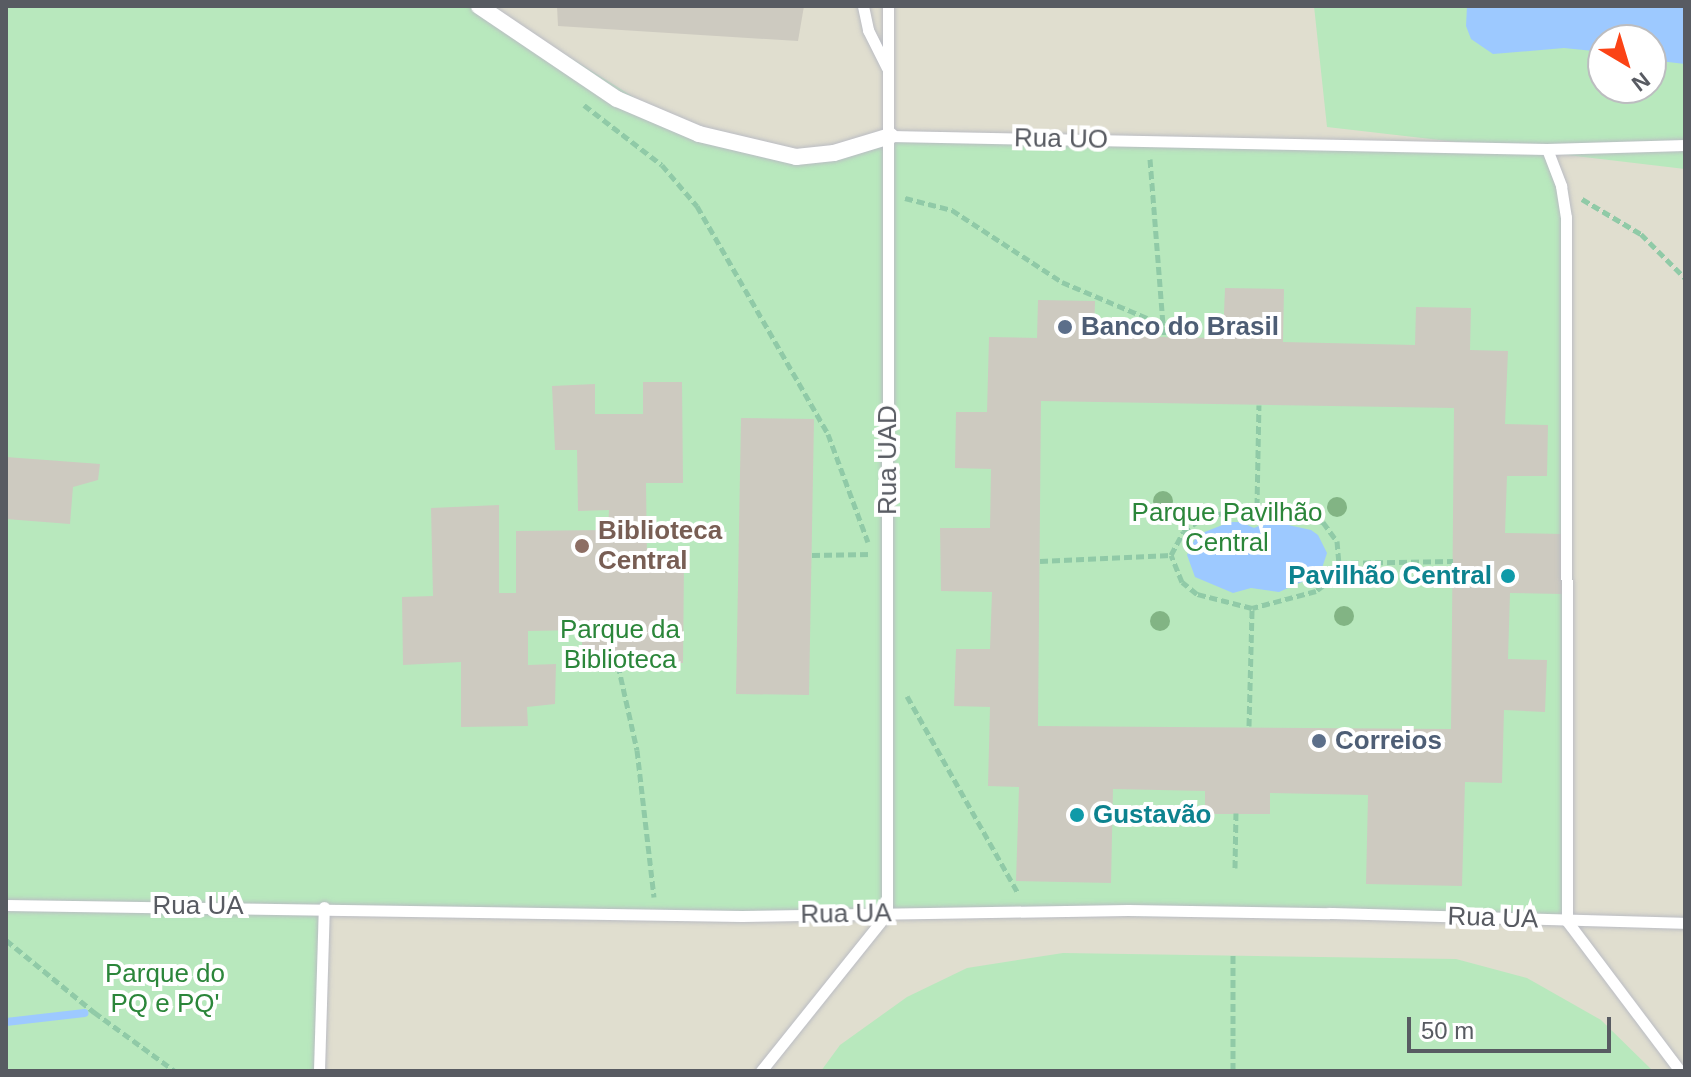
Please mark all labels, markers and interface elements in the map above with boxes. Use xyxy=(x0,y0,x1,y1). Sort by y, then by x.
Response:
north arrow xyxy=(1587,24,1667,104)
text: N xyxy=(1627,67,1655,96)
street label: Rua UO xyxy=(1014,123,1108,155)
place label: Banco do Brasil xyxy=(1081,311,1279,343)
marker: Banco do Brasil xyxy=(1056,318,1074,336)
street label: Rua UAD xyxy=(872,405,904,515)
park label: Parque Pavilhão Central xyxy=(1132,497,1322,558)
place label: Biblioteca Central xyxy=(598,515,722,576)
marker: Biblioteca Central xyxy=(573,537,591,555)
place label: Pavilhão Central xyxy=(1288,560,1492,592)
marker: Pavilhão Central xyxy=(1499,567,1517,585)
park label: Parque da Biblioteca xyxy=(560,614,680,676)
place label: Correios xyxy=(1335,725,1442,757)
marker: Correios xyxy=(1310,732,1328,750)
place label: Gustavão xyxy=(1093,799,1211,831)
marker: Gustavão xyxy=(1068,806,1086,824)
street label: Rua UA xyxy=(152,890,244,922)
street label: Rua UA xyxy=(800,898,892,930)
street label: Rua UA xyxy=(1447,901,1539,935)
park label: Parque do PQ e PQ' xyxy=(105,958,225,1020)
scale bar xyxy=(1411,1001,1615,1051)
text: 50 m xyxy=(1421,1017,1474,1044)

